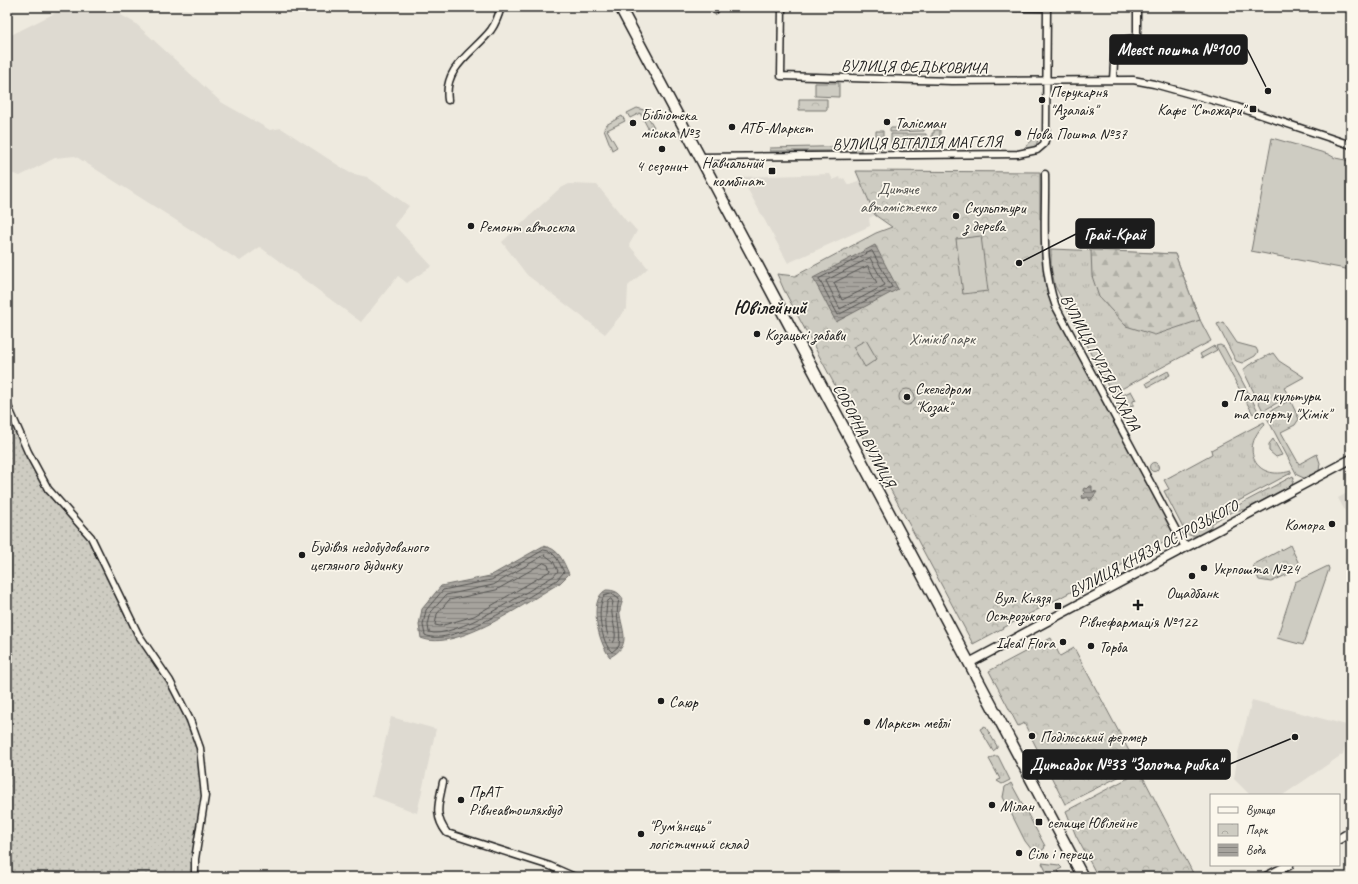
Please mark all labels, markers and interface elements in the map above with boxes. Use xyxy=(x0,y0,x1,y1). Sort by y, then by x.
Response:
callout: Meest пошта №100 xyxy=(1110,35,1247,64)
text: Meest пошта №100 xyxy=(1117,39,1241,60)
street label: ВУЛИЦЯ ФЕДЬКОВИЧА xyxy=(841,56,988,78)
place label: Перукарня "Азалаія" xyxy=(1050,82,1108,120)
marker: Перукарня "Азалаія" xyxy=(1037,95,1047,105)
place label: Кафе "Стожари" xyxy=(1157,100,1248,120)
marker: Кафе "Стожари" xyxy=(1248,104,1258,114)
place label: Бібліотека міська №3 xyxy=(641,105,701,143)
place label: Талісман xyxy=(895,113,947,133)
marker: Талісман xyxy=(882,117,892,127)
marker: Бібліотека міська №3 xyxy=(628,118,638,128)
place label: АТБ-Маркет xyxy=(740,118,814,138)
marker: АТБ-Маркет xyxy=(727,122,737,132)
place label: Нова Пошта №37 xyxy=(1026,124,1128,144)
marker: Нова Пошта №37 xyxy=(1013,128,1023,138)
street label: ВУЛИЦЯ ВІТАЛІЯ МАГЕЛЯ xyxy=(832,131,1004,154)
marker: 4 сезони+ xyxy=(657,144,667,154)
place label: Навчальний комбінат xyxy=(702,153,765,191)
place label: 4 сезони+ xyxy=(636,156,689,176)
marker: Навчальний комбінат xyxy=(767,166,777,176)
park label: Дитяче автомістечко xyxy=(860,179,938,217)
place label: Скульптури з дерева xyxy=(962,198,1027,236)
marker: Скульптури з дерева xyxy=(951,211,961,221)
place label: Ремонт автоскла xyxy=(479,217,576,237)
callout: Грай-Край xyxy=(1076,219,1154,248)
marker: Ремонт автоскла xyxy=(466,221,476,231)
text: Грай-Край xyxy=(1084,224,1148,245)
street label: ВУЛИЦЯ ГУРІЯ БУХАЛА xyxy=(1056,291,1145,435)
district label: Ювілейний xyxy=(734,295,808,320)
place label: Козацькі забави xyxy=(765,325,846,345)
marker: Козацькі забави xyxy=(752,329,762,339)
park label: Хіміків парк xyxy=(909,329,977,349)
place label: Скеледром "Козак" xyxy=(915,379,972,417)
street label: СОБОРНА ВУЛИЦЯ xyxy=(828,380,901,493)
place label: Палац культури та спорту "Хімік" xyxy=(1233,386,1334,424)
marker: Скеледром "Козак" xyxy=(902,392,912,402)
marker: Палац культури та спорту "Хімік" xyxy=(1220,399,1230,409)
street label: ВУЛИЦЯ КНЯЗЯ ОСТРОЗЬКОГО xyxy=(1065,495,1243,602)
place label: Комора xyxy=(1285,515,1325,535)
marker: Комора xyxy=(1327,519,1337,529)
place label: Будівля недобудованого цегляного будинку xyxy=(310,537,430,575)
marker: Будівля недобудованого цегляного будинку xyxy=(297,550,307,560)
place label: Укрпошта №24 xyxy=(1212,559,1301,579)
marker: Укрпошта №24 xyxy=(1199,563,1209,573)
marker: Ощадбанк xyxy=(1187,571,1197,581)
place label: Ощадбанк xyxy=(1166,583,1219,603)
place label: Вул. Князя Острозького xyxy=(985,588,1051,626)
marker: Рівнефармація №122 xyxy=(1133,600,1143,610)
marker: Вул. Князя Острозького xyxy=(1053,601,1063,611)
place label: Рівнефармація №122 xyxy=(1079,612,1199,632)
place label: Ideal Flora xyxy=(996,633,1056,653)
marker: Ideal Flora xyxy=(1058,637,1068,647)
place label: Торба xyxy=(1099,637,1129,657)
marker: Торба xyxy=(1086,641,1096,651)
place label: Саюр xyxy=(669,692,699,712)
marker: Саюр xyxy=(656,696,666,706)
place label: Маркет меблі xyxy=(875,713,951,733)
marker: Маркет меблі xyxy=(862,717,872,727)
place label: Подільський фермер xyxy=(1040,727,1148,747)
marker: Подільський фермер xyxy=(1027,731,1037,741)
callout: Дитсадок №33 "Золота рибка" xyxy=(1023,750,1230,779)
text: Дитсадок №33 "Золота рибка" xyxy=(1030,754,1226,775)
place label: ПрАТ Рівнеавтошляхбуд xyxy=(469,782,563,820)
legend xyxy=(1210,794,1340,866)
marker: ПрАТ Рівнеавтошляхбуд xyxy=(456,795,466,805)
place label: Мілан xyxy=(1000,796,1035,816)
marker: Мілан xyxy=(987,800,997,810)
text: Вулиця xyxy=(1246,802,1275,818)
place label: селище Ювілейне xyxy=(1047,813,1139,833)
place label: "Рум'янець" логістичний склад xyxy=(649,816,749,854)
marker: селище Ювілейне xyxy=(1034,817,1044,827)
text: Парк xyxy=(1246,822,1269,838)
marker: "Рум'янець" логістичний склад xyxy=(636,829,646,839)
text: Вода xyxy=(1246,842,1267,858)
place label: Сіль і перець xyxy=(1027,844,1094,864)
marker: Сіль і перець xyxy=(1014,848,1024,858)

